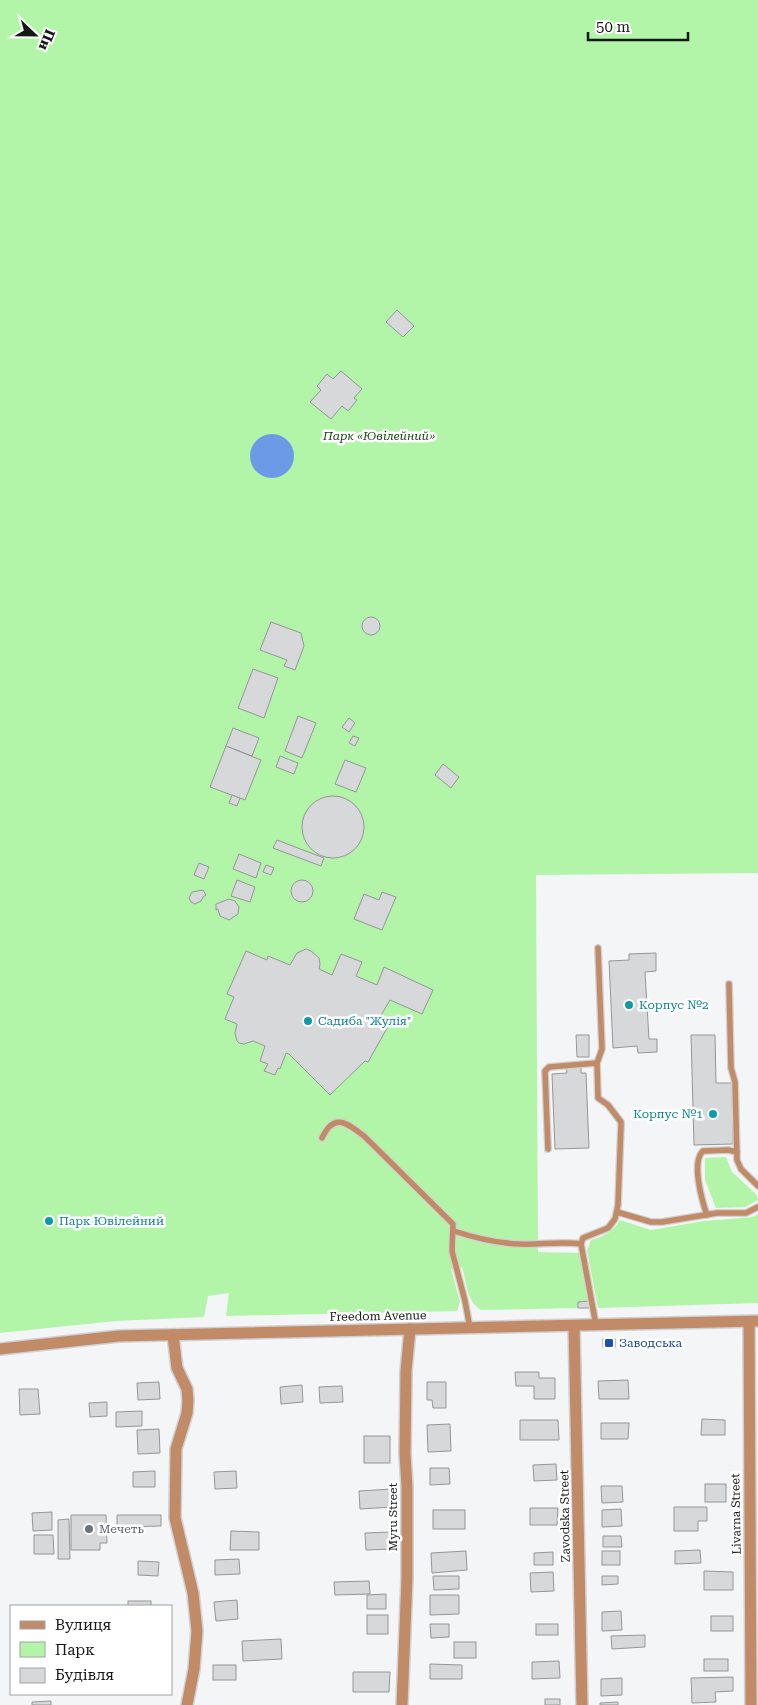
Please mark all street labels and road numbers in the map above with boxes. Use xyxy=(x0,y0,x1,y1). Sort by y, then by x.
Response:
street label: Freedom Avenue xyxy=(329,1308,427,1324)
street label: Zavodska Street xyxy=(557,1469,573,1562)
street label: Livarna Street xyxy=(728,1473,744,1555)
street label: Myru Street xyxy=(386,1482,400,1551)

